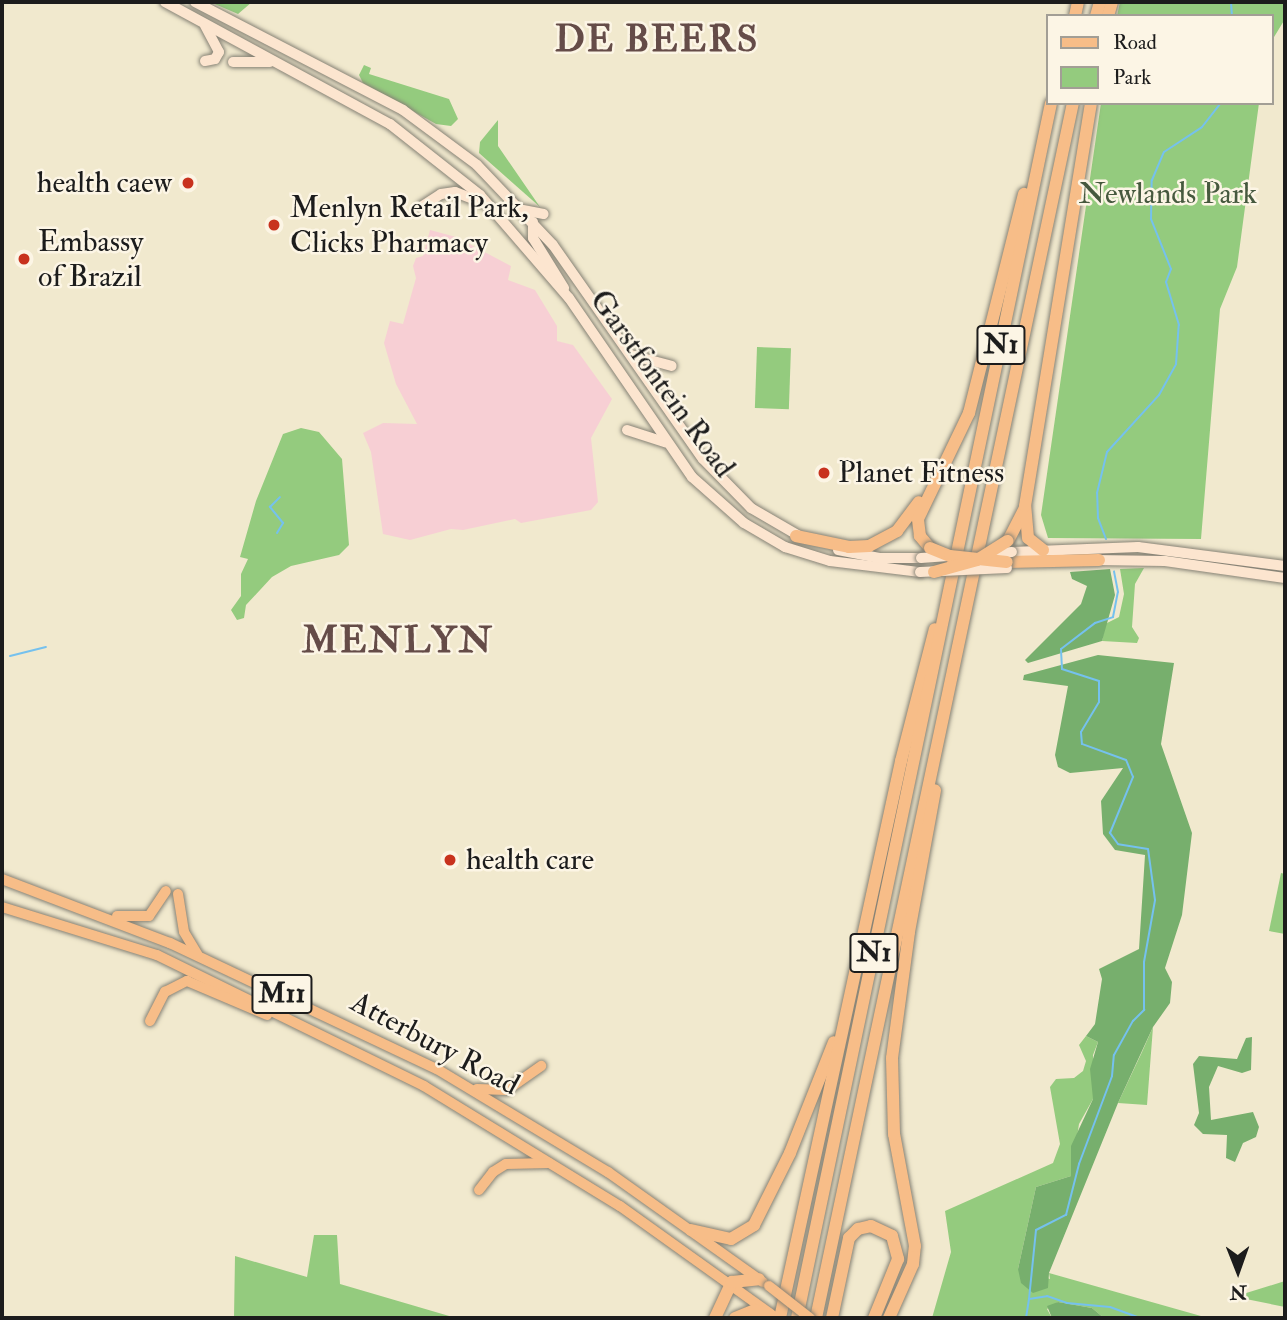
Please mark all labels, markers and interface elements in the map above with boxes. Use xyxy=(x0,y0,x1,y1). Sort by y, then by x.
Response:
legend xyxy=(1046,14,1273,105)
district label: DE BEERS xyxy=(556,18,758,62)
text: Road xyxy=(1113,29,1157,56)
text: Park xyxy=(1113,64,1151,91)
place label: health caew xyxy=(37,165,172,201)
marker: health caew xyxy=(178,173,198,193)
park label: Newlands Park xyxy=(1079,176,1257,212)
place label: Menlyn Retail Park, Clicks Pharmacy xyxy=(290,190,529,260)
marker: Menlyn Retail Park, Clicks Pharmacy xyxy=(264,215,284,235)
place label: Embassy of Brazil xyxy=(38,224,144,294)
marker: Embassy of Brazil xyxy=(16,251,32,267)
street label: Garstfontein Road xyxy=(582,283,742,485)
road number: N1 xyxy=(975,320,1027,370)
place label: Planet Fitness xyxy=(838,455,1004,491)
marker: Planet Fitness xyxy=(816,465,832,481)
district label: MENLYN xyxy=(303,619,493,663)
place label: health care xyxy=(466,842,594,878)
marker: health care xyxy=(440,850,460,870)
road number: N1 xyxy=(848,928,900,978)
road number: M11 xyxy=(250,970,314,1018)
street label: Atterbury Road xyxy=(345,984,525,1104)
north arrow xyxy=(1203,1236,1273,1306)
text: N xyxy=(1230,1280,1247,1304)

